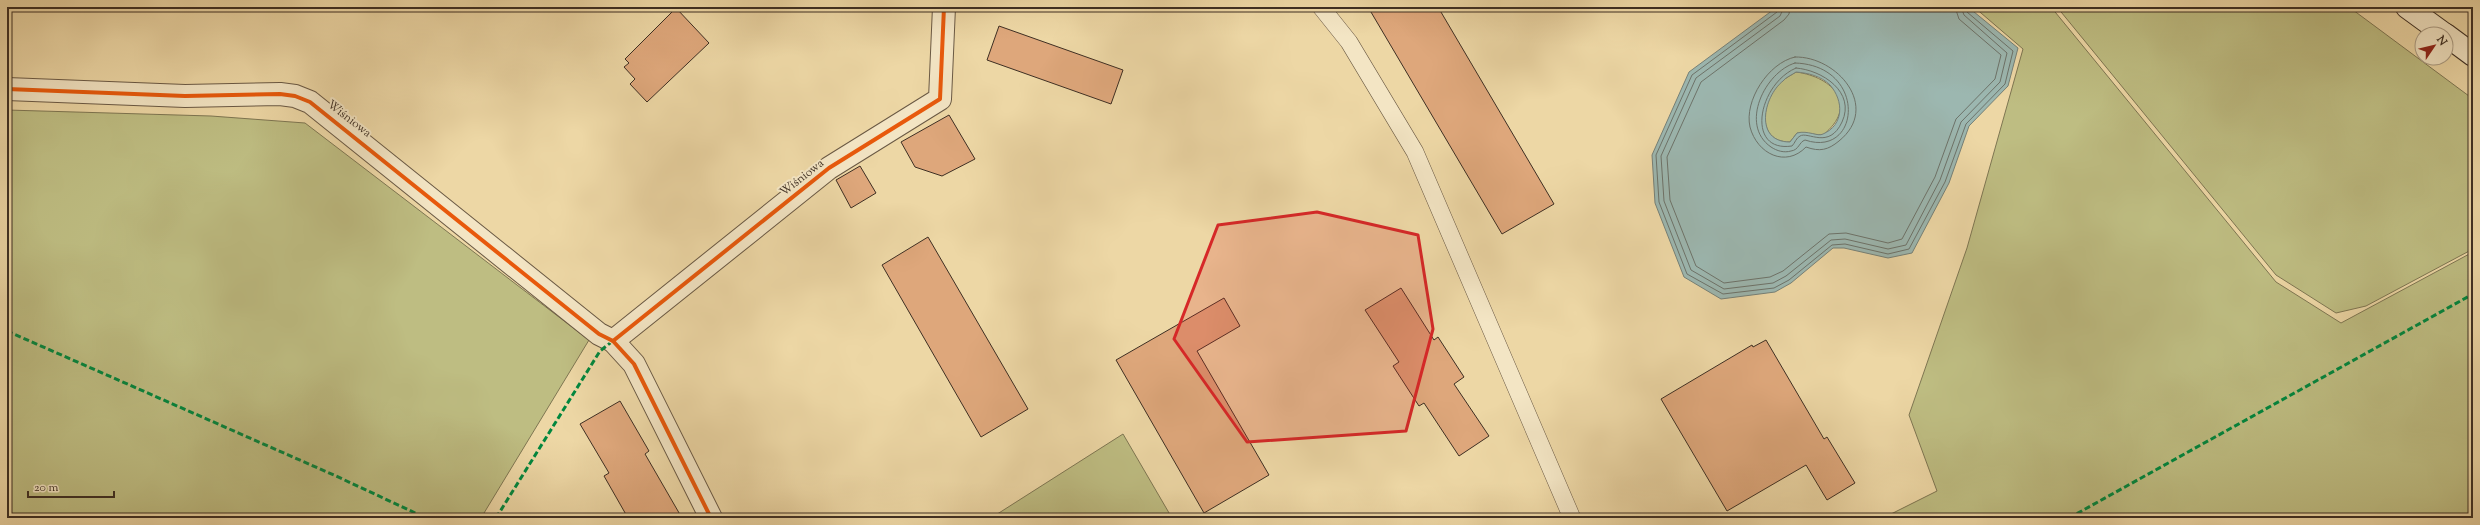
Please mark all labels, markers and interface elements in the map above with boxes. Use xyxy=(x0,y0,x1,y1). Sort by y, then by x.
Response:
north arrow xyxy=(2414,26,2454,66)
text: N xyxy=(2432,32,2451,49)
street label: Wiśniowa xyxy=(323,96,375,142)
street label: Wiśniowa xyxy=(776,155,828,201)
scale bar xyxy=(28,473,114,499)
text: 20 m xyxy=(34,479,59,497)

